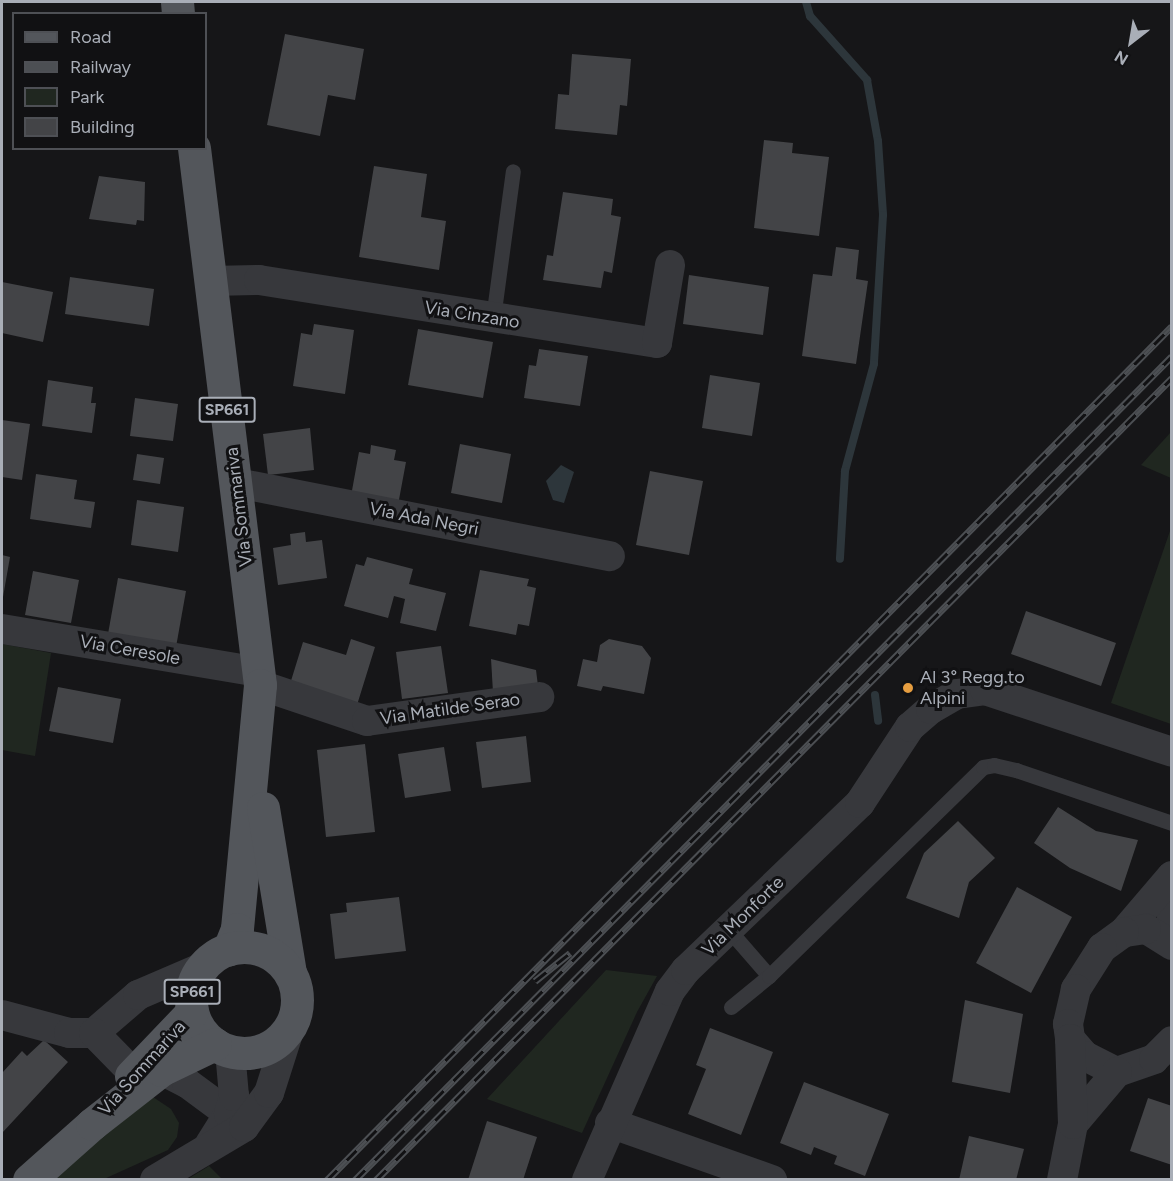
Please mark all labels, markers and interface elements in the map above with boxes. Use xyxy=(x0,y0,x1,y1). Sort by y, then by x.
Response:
legend xyxy=(12,12,207,150)
north arrow xyxy=(1101,12,1161,72)
text: Road xyxy=(70,26,111,48)
text: N xyxy=(1111,47,1132,69)
text: Railway xyxy=(70,56,131,78)
text: Park xyxy=(70,86,104,108)
text: Building xyxy=(70,116,135,138)
street label: Via Cinzano xyxy=(423,297,521,333)
road number: SP661 xyxy=(198,397,256,423)
street label: Via Sommariva xyxy=(221,446,257,568)
street label: Via Ada Negri xyxy=(367,498,481,540)
street label: Via Ceresole xyxy=(78,631,182,669)
place label: Al 3° Regg.to Alpini xyxy=(920,667,1025,710)
marker: Al 3° Regg.to Alpini xyxy=(901,681,915,695)
street label: Via Matilde Serao xyxy=(379,688,521,730)
street label: Via Monforte xyxy=(697,872,789,960)
road number: SP661 xyxy=(164,979,220,1005)
street label: Via Sommariva xyxy=(94,1016,190,1120)

